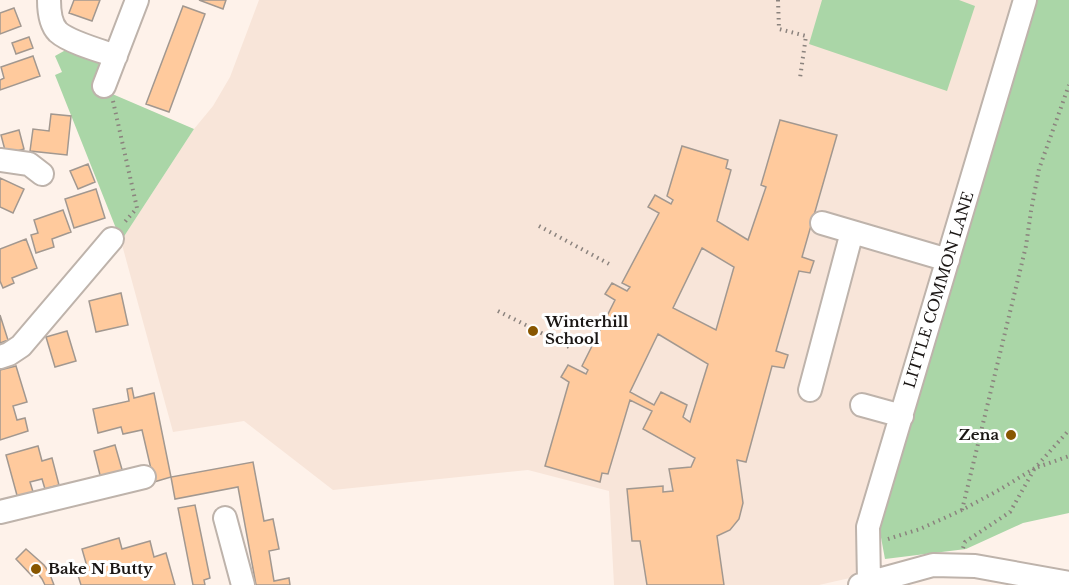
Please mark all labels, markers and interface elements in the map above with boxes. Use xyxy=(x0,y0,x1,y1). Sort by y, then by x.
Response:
street label: LITTLE COMMON LANE xyxy=(900,189,978,390)
place label: Winterhill School xyxy=(544,312,629,348)
marker: Winterhill School xyxy=(526,324,540,338)
place label: Zena xyxy=(959,425,999,444)
marker: Zena xyxy=(1004,428,1018,442)
place label: Bake N Butty xyxy=(48,559,153,578)
marker: Bake N Butty xyxy=(29,562,43,576)

